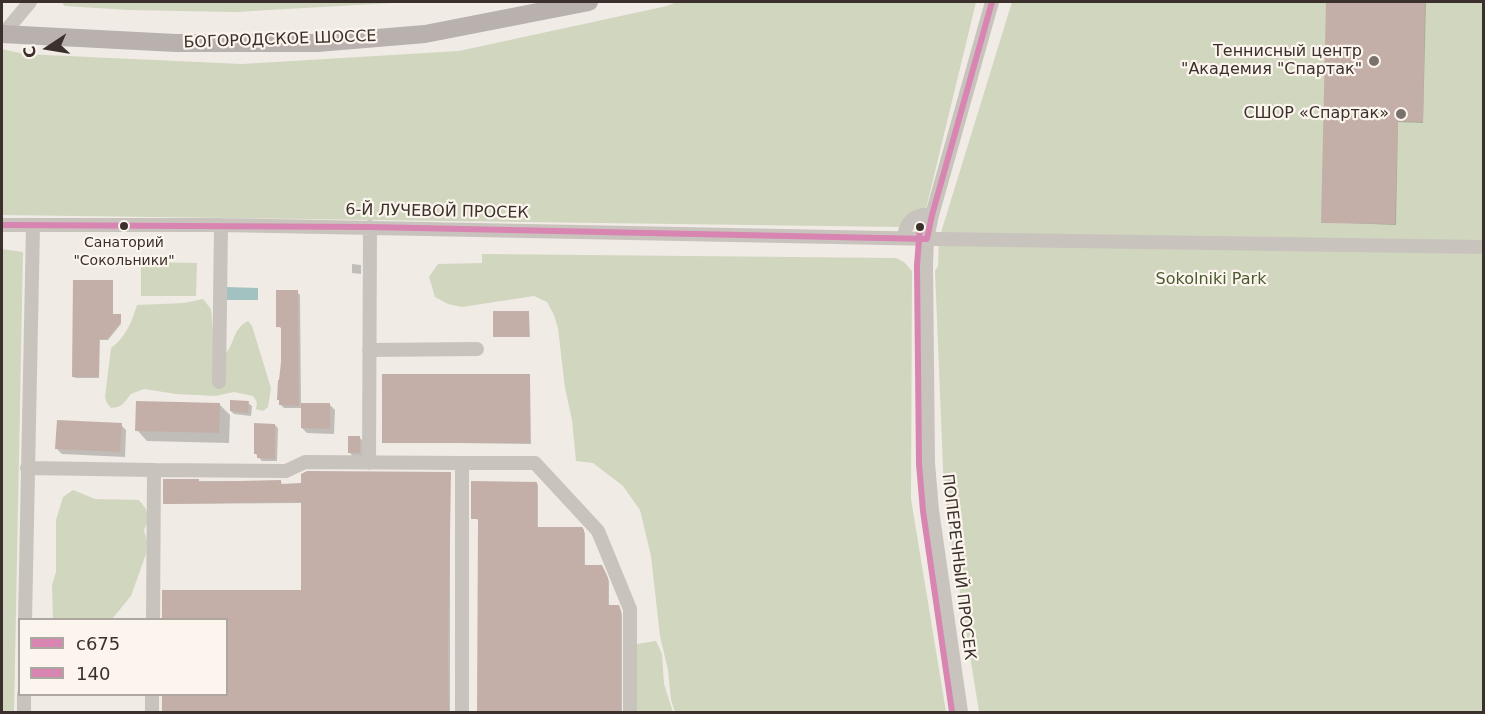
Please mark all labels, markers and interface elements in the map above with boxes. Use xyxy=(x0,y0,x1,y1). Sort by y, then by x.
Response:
north arrow xyxy=(18,18,78,78)
street label: БОГОРОДСКОЕ ШОССЕ xyxy=(183,27,377,53)
place label: Теннисный центр "Академия "Спартак" xyxy=(1181,42,1362,80)
text: С xyxy=(19,44,40,60)
marker: Теннисный центр "Академия "Спартак" xyxy=(1367,54,1381,68)
place label: СШОР «Спартак» xyxy=(1243,104,1389,124)
marker: СШОР «Спартак» xyxy=(1394,107,1408,121)
street label: 6-Й ЛУЧЕВОЙ ПРОСЕК xyxy=(345,201,529,223)
marker: Санаторий "Сокольники" xyxy=(118,220,130,232)
unlabelled marker xyxy=(914,221,926,233)
place label: Санаторий "Сокольники" xyxy=(73,235,175,268)
park label: Sokolniki Park xyxy=(1156,270,1266,290)
street label: ПОПЕРЕЧНЫЙ ПРОСЕК xyxy=(937,473,979,661)
legend xyxy=(18,618,228,696)
text: с675 xyxy=(76,633,120,654)
text: 140 xyxy=(76,663,110,684)

